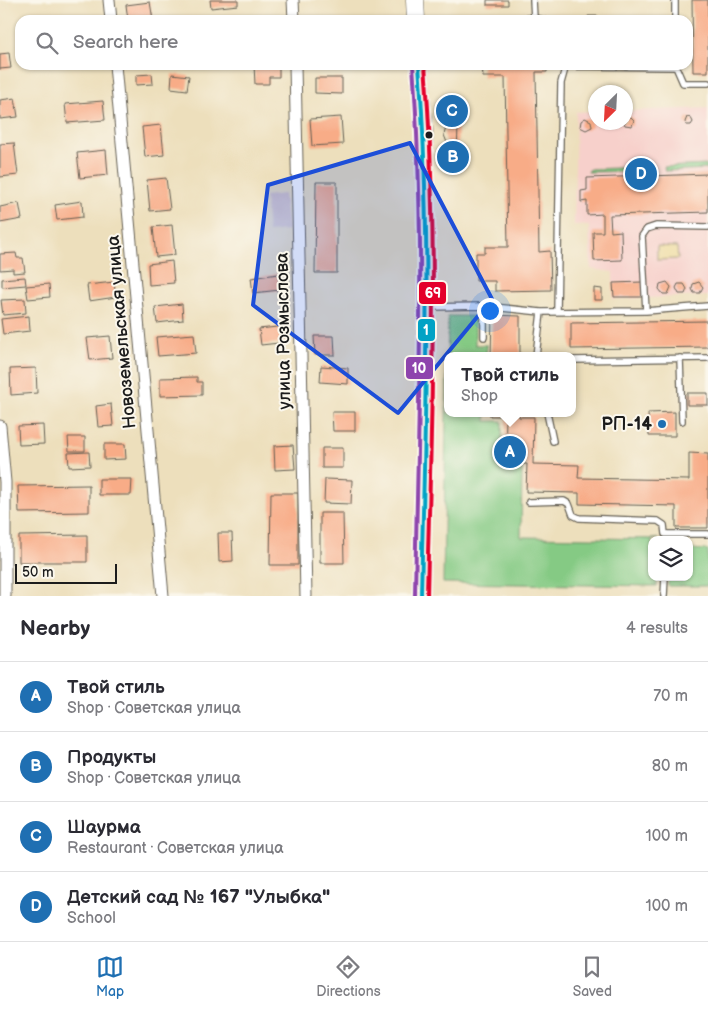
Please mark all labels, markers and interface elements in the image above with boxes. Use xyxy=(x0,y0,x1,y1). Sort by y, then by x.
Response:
search box xyxy=(15,15,693,70)
icon: search xyxy=(33,29,61,57)
text: Search here xyxy=(73,31,178,54)
north arrow xyxy=(588,85,633,130)
pin: C xyxy=(436,92,468,130)
unlabelled marker xyxy=(424,130,434,140)
pin: B xyxy=(437,138,469,176)
pin: D xyxy=(625,155,657,193)
street label: Новоземельская улица xyxy=(103,234,140,430)
street label: улица Розмыслова xyxy=(272,252,295,410)
line badge: 69 xyxy=(418,281,447,305)
text: 69 xyxy=(425,285,441,302)
your location xyxy=(477,298,503,324)
line badge: 1 xyxy=(417,318,436,342)
text: 1 xyxy=(423,322,429,339)
popup xyxy=(444,352,576,417)
line badge: 10 xyxy=(405,356,434,380)
text: 10 xyxy=(412,360,427,377)
text: Твой стиль xyxy=(461,364,559,387)
text: Shop xyxy=(461,387,498,406)
place label: РП-14 xyxy=(601,414,652,435)
marker: РП-14 xyxy=(656,418,668,430)
pin: A xyxy=(494,433,526,471)
map controls xyxy=(648,536,693,581)
button: layers xyxy=(648,536,693,581)
scale bar xyxy=(15,561,118,584)
text: 50 m xyxy=(22,564,54,581)
text: Nearby xyxy=(20,616,90,641)
text: 4 results xyxy=(626,619,688,638)
text: Твой стиль xyxy=(67,676,165,699)
text: A xyxy=(31,687,41,706)
text: 70 m xyxy=(653,687,688,706)
text: Shop · Советская улица xyxy=(67,699,241,718)
text: Продукты xyxy=(67,746,156,769)
text: B xyxy=(30,757,42,776)
text: 80 m xyxy=(652,757,688,776)
text: Shop · Советская улица xyxy=(67,769,241,788)
text: Шаурма xyxy=(67,816,141,839)
text: C xyxy=(30,827,42,846)
text: 100 m xyxy=(645,827,688,846)
text: Restaurant · Советская улица xyxy=(67,839,284,858)
text: Детский сад № 167 "Улыбка" xyxy=(67,886,330,909)
text: D xyxy=(30,897,42,916)
text: 100 m xyxy=(645,897,688,916)
text: School xyxy=(67,909,116,928)
tab: Map xyxy=(96,953,124,1000)
tab: Directions xyxy=(316,953,381,1000)
tab: Saved xyxy=(573,953,612,1000)

